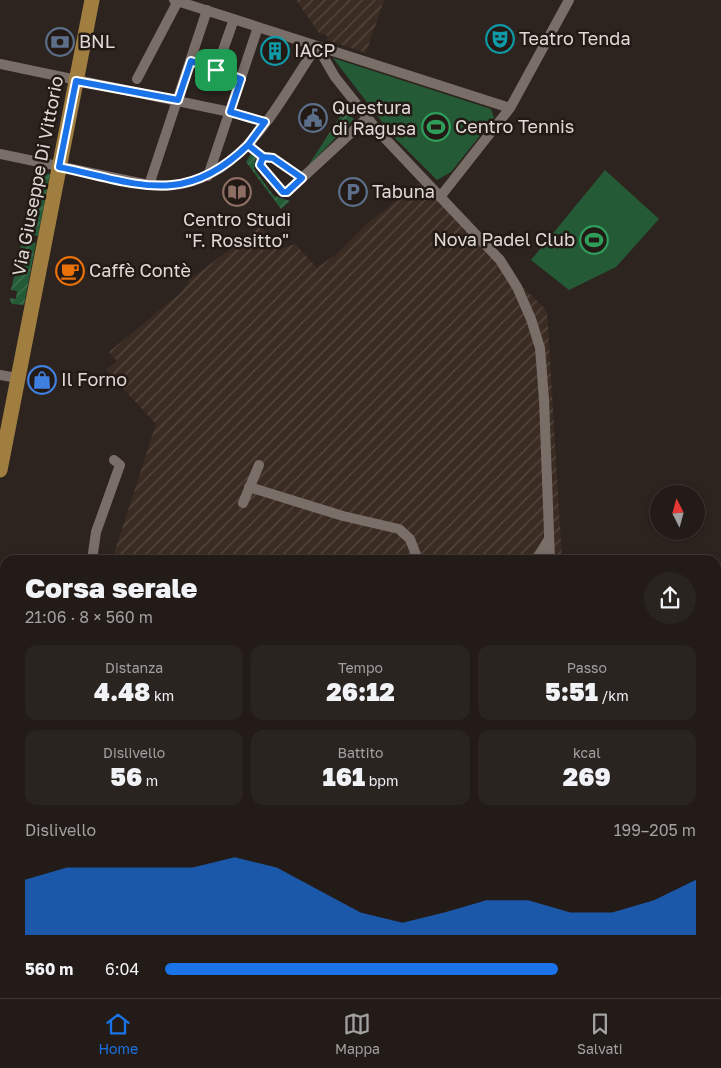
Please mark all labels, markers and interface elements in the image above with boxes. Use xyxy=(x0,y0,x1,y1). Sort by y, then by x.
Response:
theatre icon: Teatro Tenda xyxy=(485,24,515,54)
bank icon: BNL xyxy=(45,27,75,57)
place label: Teatro Tenda xyxy=(519,27,631,49)
place label: BNL xyxy=(79,30,115,52)
building icon: IACP xyxy=(260,36,290,66)
place label: IACP xyxy=(294,39,335,61)
pin xyxy=(195,49,237,91)
icon: arrive xyxy=(202,56,230,84)
street label: Via Giuseppe Di Vittorio xyxy=(7,74,67,278)
place label: Questura di Ragusa xyxy=(332,96,416,139)
public building icon: Questura di Ragusa xyxy=(298,103,328,133)
sports icon: Centro Tennis xyxy=(421,112,451,142)
place label: Centro Tennis xyxy=(455,115,574,137)
library icon: Centro Studi "F. Rossitto" xyxy=(222,177,252,207)
parking icon: Tabuna xyxy=(338,177,368,207)
place label: Tabuna xyxy=(372,180,435,202)
place label: Centro Studi "F. Rossitto" xyxy=(183,208,291,251)
sports icon: Nova Padel Club xyxy=(579,225,609,255)
place label: Nova Padel Club xyxy=(433,228,575,250)
cafe icon: Caffè Contè xyxy=(55,256,85,286)
place label: Caffè Contè xyxy=(89,259,191,281)
shop icon: Il Forno xyxy=(27,365,57,395)
place label: Il Forno xyxy=(61,368,127,390)
north arrow xyxy=(650,485,705,540)
map controls xyxy=(650,485,705,540)
text: Corsa serale xyxy=(25,571,197,604)
button: share xyxy=(644,572,696,624)
text: 21:06 · 8 × 560 m xyxy=(25,607,153,627)
text: Distanza xyxy=(105,659,163,676)
text: Tempo xyxy=(338,659,383,676)
text: Passo xyxy=(567,659,607,676)
text: 4.48 xyxy=(94,676,150,707)
text: 26:12 xyxy=(326,676,395,707)
text: 5:51 xyxy=(545,676,598,707)
text: km xyxy=(150,687,174,704)
text: /km xyxy=(598,687,629,704)
text: Dislivello xyxy=(103,744,165,761)
text: Battito xyxy=(338,744,383,761)
text: kcal xyxy=(573,744,601,761)
text: 56 xyxy=(110,761,142,792)
text: 161 xyxy=(323,761,365,792)
text: 269 xyxy=(563,761,611,792)
text: m xyxy=(142,772,158,789)
text: bpm xyxy=(365,772,398,789)
text: Dislivello xyxy=(25,820,96,840)
text: 199–205 m xyxy=(614,820,696,840)
text: 560 m xyxy=(25,959,73,979)
text: 6:04 xyxy=(105,959,139,979)
tab: Home xyxy=(98,1010,138,1057)
tab: Mappa xyxy=(335,1010,380,1057)
tab: Salvati xyxy=(577,1010,623,1057)

